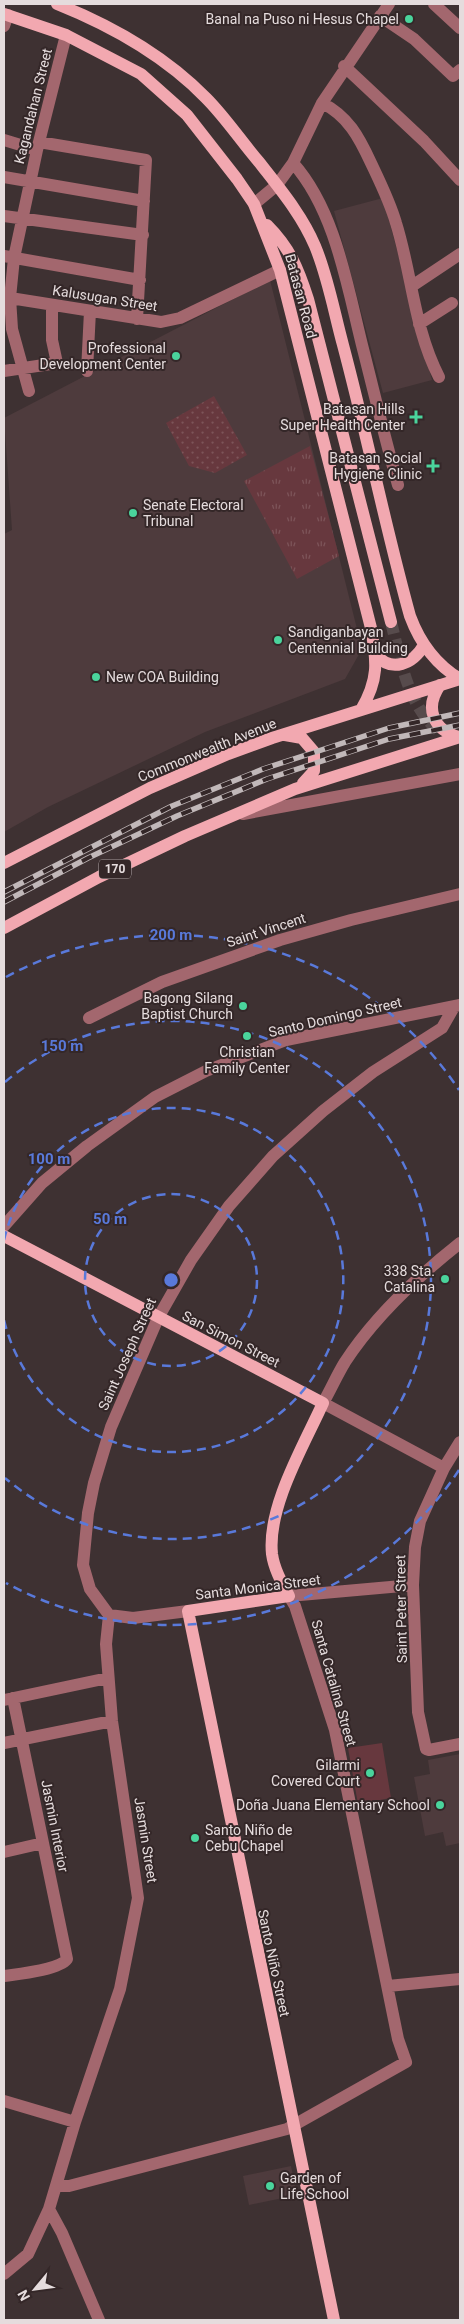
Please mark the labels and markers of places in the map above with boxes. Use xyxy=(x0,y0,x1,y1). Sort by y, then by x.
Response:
place label: Banal na Puso ni Hesus Chapel xyxy=(206,11,399,27)
marker: Banal na Puso ni Hesus Chapel xyxy=(403,13,415,25)
place label: Professional Development Center xyxy=(40,340,166,372)
marker: Professional Development Center xyxy=(170,350,182,362)
place label: Batasan Hills Super Health Center xyxy=(280,401,405,433)
marker: Batasan Hills Super Health Center xyxy=(409,410,423,424)
place label: Batasan Social Hygiene Clinic xyxy=(329,450,422,482)
marker: Batasan Social Hygiene Clinic xyxy=(426,459,440,473)
place label: Senate Electoral Tribunal xyxy=(143,497,244,529)
marker: Senate Electoral Tribunal xyxy=(127,507,139,519)
place label: Sandiganbayan Centennial Building xyxy=(288,624,408,656)
marker: Sandiganbayan Centennial Building xyxy=(272,634,284,646)
place label: New COA Building xyxy=(106,669,219,685)
marker: New COA Building xyxy=(90,671,102,683)
place label: Bagong Silang Baptist Church xyxy=(141,990,233,1022)
marker: Bagong Silang Baptist Church xyxy=(237,1000,249,1012)
marker: Christian Family Center xyxy=(241,1030,253,1042)
place label: Christian Family Center xyxy=(204,1044,290,1076)
place label: 338 Sta. Catalina xyxy=(384,1263,435,1295)
centre of rings xyxy=(162,1271,180,1289)
marker: 338 Sta. Catalina xyxy=(439,1273,451,1285)
place label: Gilarmi Covered Court xyxy=(271,1757,360,1789)
marker: Gilarmi Covered Court xyxy=(364,1767,376,1779)
place label: Doña Juana Elementary School xyxy=(236,1797,430,1813)
marker: Doña Juana Elementary School xyxy=(434,1799,446,1811)
place label: Santo Niño de Cebu Chapel xyxy=(205,1822,292,1854)
marker: Santo Niño de Cebu Chapel xyxy=(189,1832,201,1844)
place label: Garden of Life School xyxy=(280,2170,349,2202)
marker: Garden of Life School xyxy=(264,2180,276,2192)

